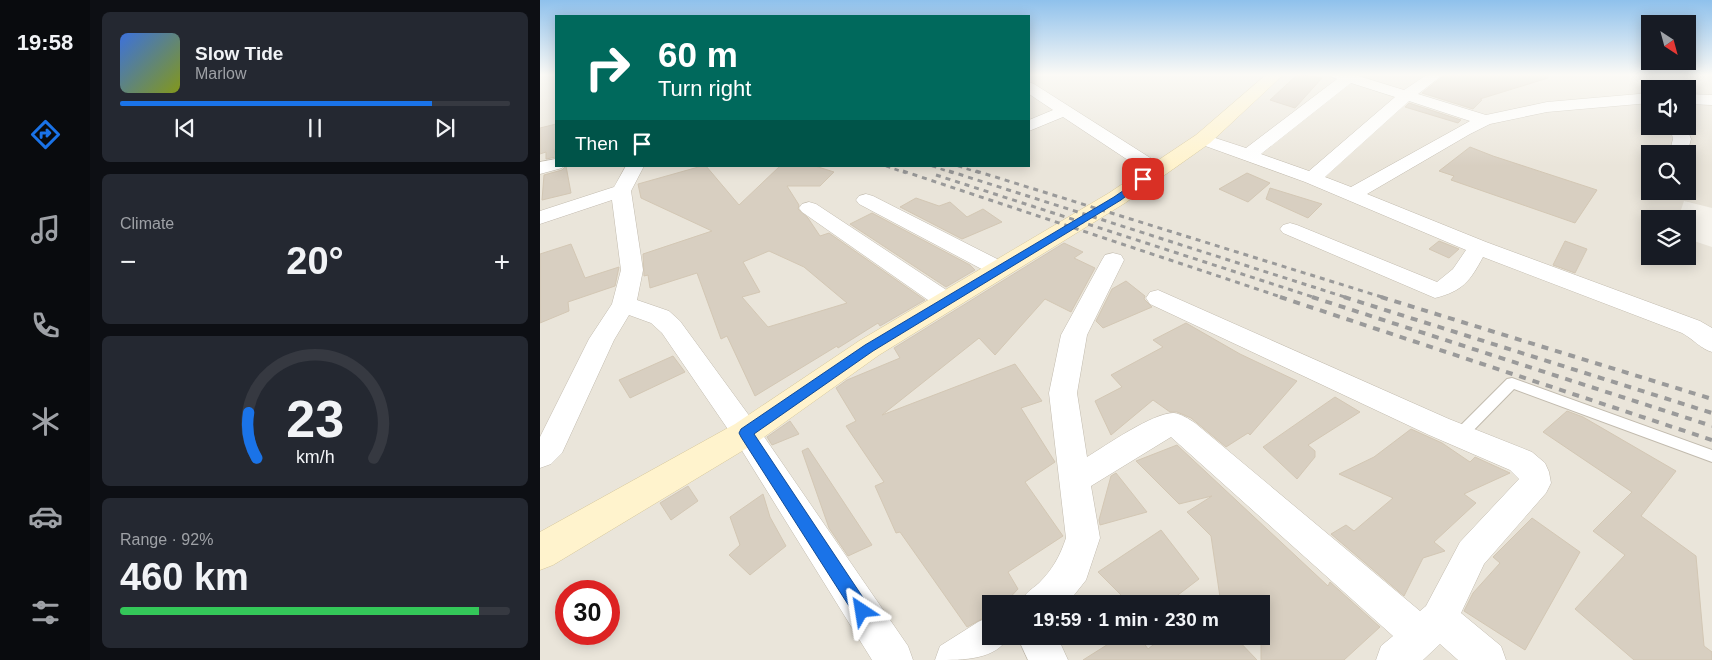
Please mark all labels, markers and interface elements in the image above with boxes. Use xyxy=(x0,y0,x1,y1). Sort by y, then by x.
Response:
north arrow xyxy=(1641,15,1696,70)
map controls xyxy=(1641,15,1696,265)
text: 19:58 xyxy=(17,30,73,55)
icon: right xyxy=(575,35,640,100)
text: 60 m xyxy=(658,35,738,74)
text: Slow Tide xyxy=(195,43,283,64)
text: Marlow xyxy=(195,65,247,82)
text: Turn right xyxy=(658,76,751,101)
button: sound xyxy=(1641,80,1696,135)
icon: previous xyxy=(171,114,199,142)
icon: pause xyxy=(301,114,329,142)
icon: next xyxy=(431,114,459,142)
icon: directions xyxy=(28,117,63,152)
icon: arrive xyxy=(628,130,656,158)
text: Then xyxy=(575,133,618,154)
button: search xyxy=(1641,145,1696,200)
pin xyxy=(1122,158,1164,200)
icon: arrive xyxy=(1129,165,1157,193)
button: layers xyxy=(1641,210,1696,265)
icon: music xyxy=(28,212,63,247)
text: Climate xyxy=(120,215,174,232)
text: 20° xyxy=(286,240,344,282)
text: − xyxy=(120,246,136,277)
text: + xyxy=(494,246,510,277)
icon: phone xyxy=(28,308,63,343)
text: 23 xyxy=(286,390,344,448)
icon: climate xyxy=(28,404,63,439)
text: km/h xyxy=(296,447,334,467)
icon: car xyxy=(28,499,63,534)
text: Range · 92% xyxy=(120,531,213,548)
text: 460 km xyxy=(120,556,249,598)
speed limit sign: 30 xyxy=(555,580,620,645)
position arrow xyxy=(835,584,887,636)
icon: filters xyxy=(28,595,63,630)
text: 19:59 · 1 min · 230 m xyxy=(1033,609,1219,630)

